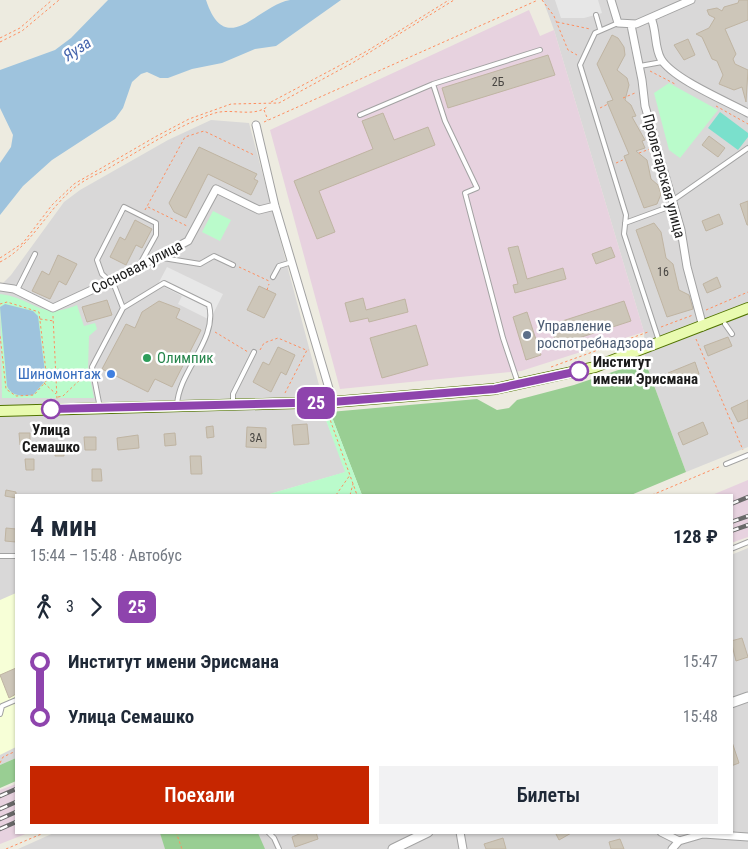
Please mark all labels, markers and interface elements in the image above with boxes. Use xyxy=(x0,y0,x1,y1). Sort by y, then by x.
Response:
water label: Яуза xyxy=(59,33,95,66)
house number: 2Б xyxy=(492,75,505,89)
street label: Пролетарская улица xyxy=(639,112,689,240)
street label: Сосновая улица xyxy=(88,236,186,298)
house number: 16 xyxy=(657,265,669,279)
place label: Управление роспотребнадзора xyxy=(537,317,654,352)
marker: Управление роспотребнадзора xyxy=(521,329,533,341)
place label: Олимпик xyxy=(157,349,213,367)
marker: Олимпик xyxy=(141,352,153,364)
place label: Институт имени Эрисмана xyxy=(593,353,698,388)
marker: Институт имени Эрисмана xyxy=(569,361,589,381)
place label: Шиномонтаж xyxy=(18,365,101,383)
marker: Шиномонтаж xyxy=(105,368,117,380)
line badge: 25 xyxy=(294,387,338,419)
text: 25 xyxy=(307,392,325,413)
marker: Улица Семашко xyxy=(41,399,61,419)
place label: Улица Семашко xyxy=(22,421,80,456)
house number: 3А xyxy=(250,431,263,445)
text: 4 мин xyxy=(30,510,97,543)
text: 128 ₽ xyxy=(673,525,718,548)
text: 15:44 – 15:48 · Автобус xyxy=(30,546,182,565)
icon: walk xyxy=(30,593,58,621)
icon: forward xyxy=(82,593,110,621)
text: 25 xyxy=(128,596,146,617)
text: 3 xyxy=(66,597,74,616)
text: Институт имени Эрисмана xyxy=(68,650,279,673)
text: 15:47 xyxy=(683,652,718,671)
text: Улица Семашко xyxy=(68,705,194,728)
text: 15:48 xyxy=(683,707,718,726)
button: Поехали xyxy=(30,766,369,824)
button: Билеты xyxy=(379,766,718,824)

